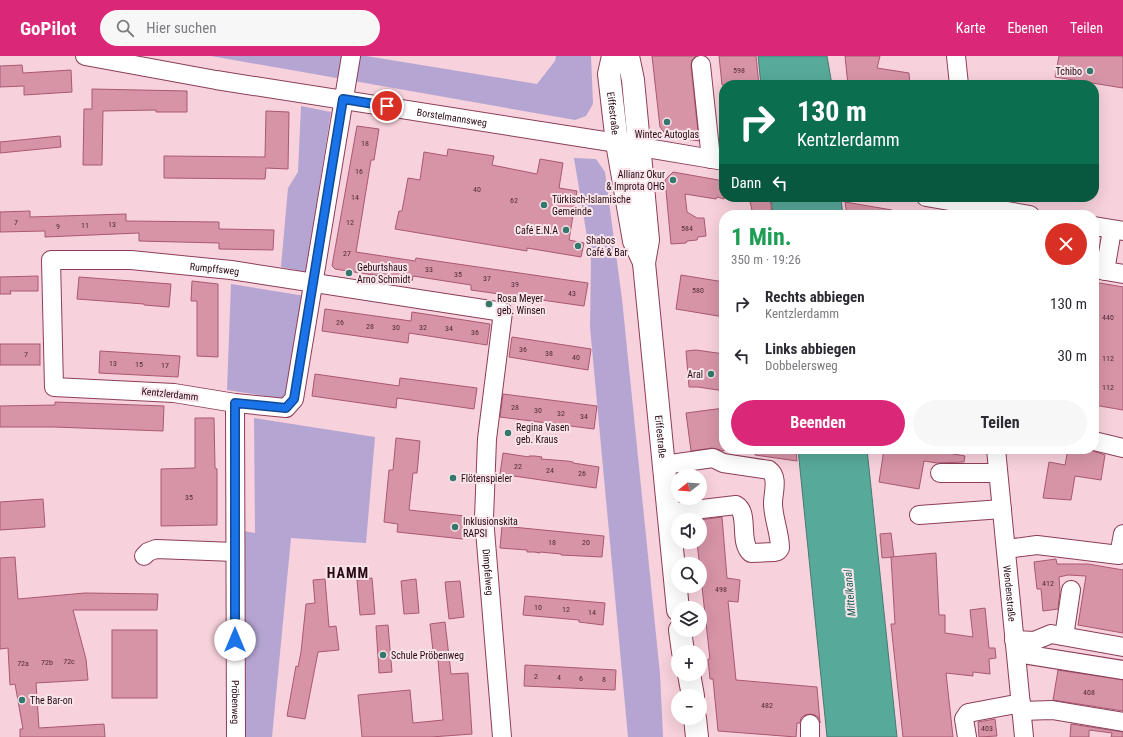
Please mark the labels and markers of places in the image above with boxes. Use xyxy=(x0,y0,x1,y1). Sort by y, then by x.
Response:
place label: Tchibo xyxy=(1056,66,1082,77)
marker: Tchibo xyxy=(1085,66,1095,76)
pin xyxy=(370,89,404,123)
marker: Wintec Autoglas xyxy=(662,117,672,127)
place label: Wintec Autoglas xyxy=(635,129,700,140)
place label: Allianz Okur & Improta OHG xyxy=(606,169,665,192)
marker: Allianz Okur & Improta OHG xyxy=(668,175,678,185)
place label: Türkisch-Islamische Gemeinde xyxy=(552,194,631,217)
marker: Türkisch-Islamische Gemeinde xyxy=(539,200,549,210)
place label: Café E.N.A xyxy=(515,225,558,236)
marker: Café E.N.A xyxy=(561,225,571,235)
place label: Shabos Café & Bar xyxy=(586,235,628,258)
marker: Shabos Café & Bar xyxy=(573,241,583,251)
place label: Geburtshaus Arno Schmidt xyxy=(357,262,410,285)
marker: Geburtshaus Arno Schmidt xyxy=(344,268,354,278)
place label: Rosa Meyer geb. Winsen xyxy=(497,293,545,316)
marker: Rosa Meyer geb. Winsen xyxy=(484,299,494,309)
place label: Aral xyxy=(687,369,703,380)
marker: Aral xyxy=(706,369,716,379)
place label: Regina Vasen geb. Kraus xyxy=(516,422,570,445)
marker: Regina Vasen geb. Kraus xyxy=(503,428,513,438)
marker: Flötenspieler xyxy=(448,473,458,483)
place label: Flötenspieler xyxy=(461,473,512,484)
place label: Inklusionskita RAPSI xyxy=(463,516,518,539)
marker: Inklusionskita RAPSI xyxy=(450,522,460,532)
marker: Schule Pröbenweg xyxy=(378,650,388,660)
place label: Schule Pröbenweg xyxy=(391,650,464,661)
marker: The Bar-on xyxy=(17,695,27,705)
place label: The Bar-on xyxy=(30,695,73,706)

